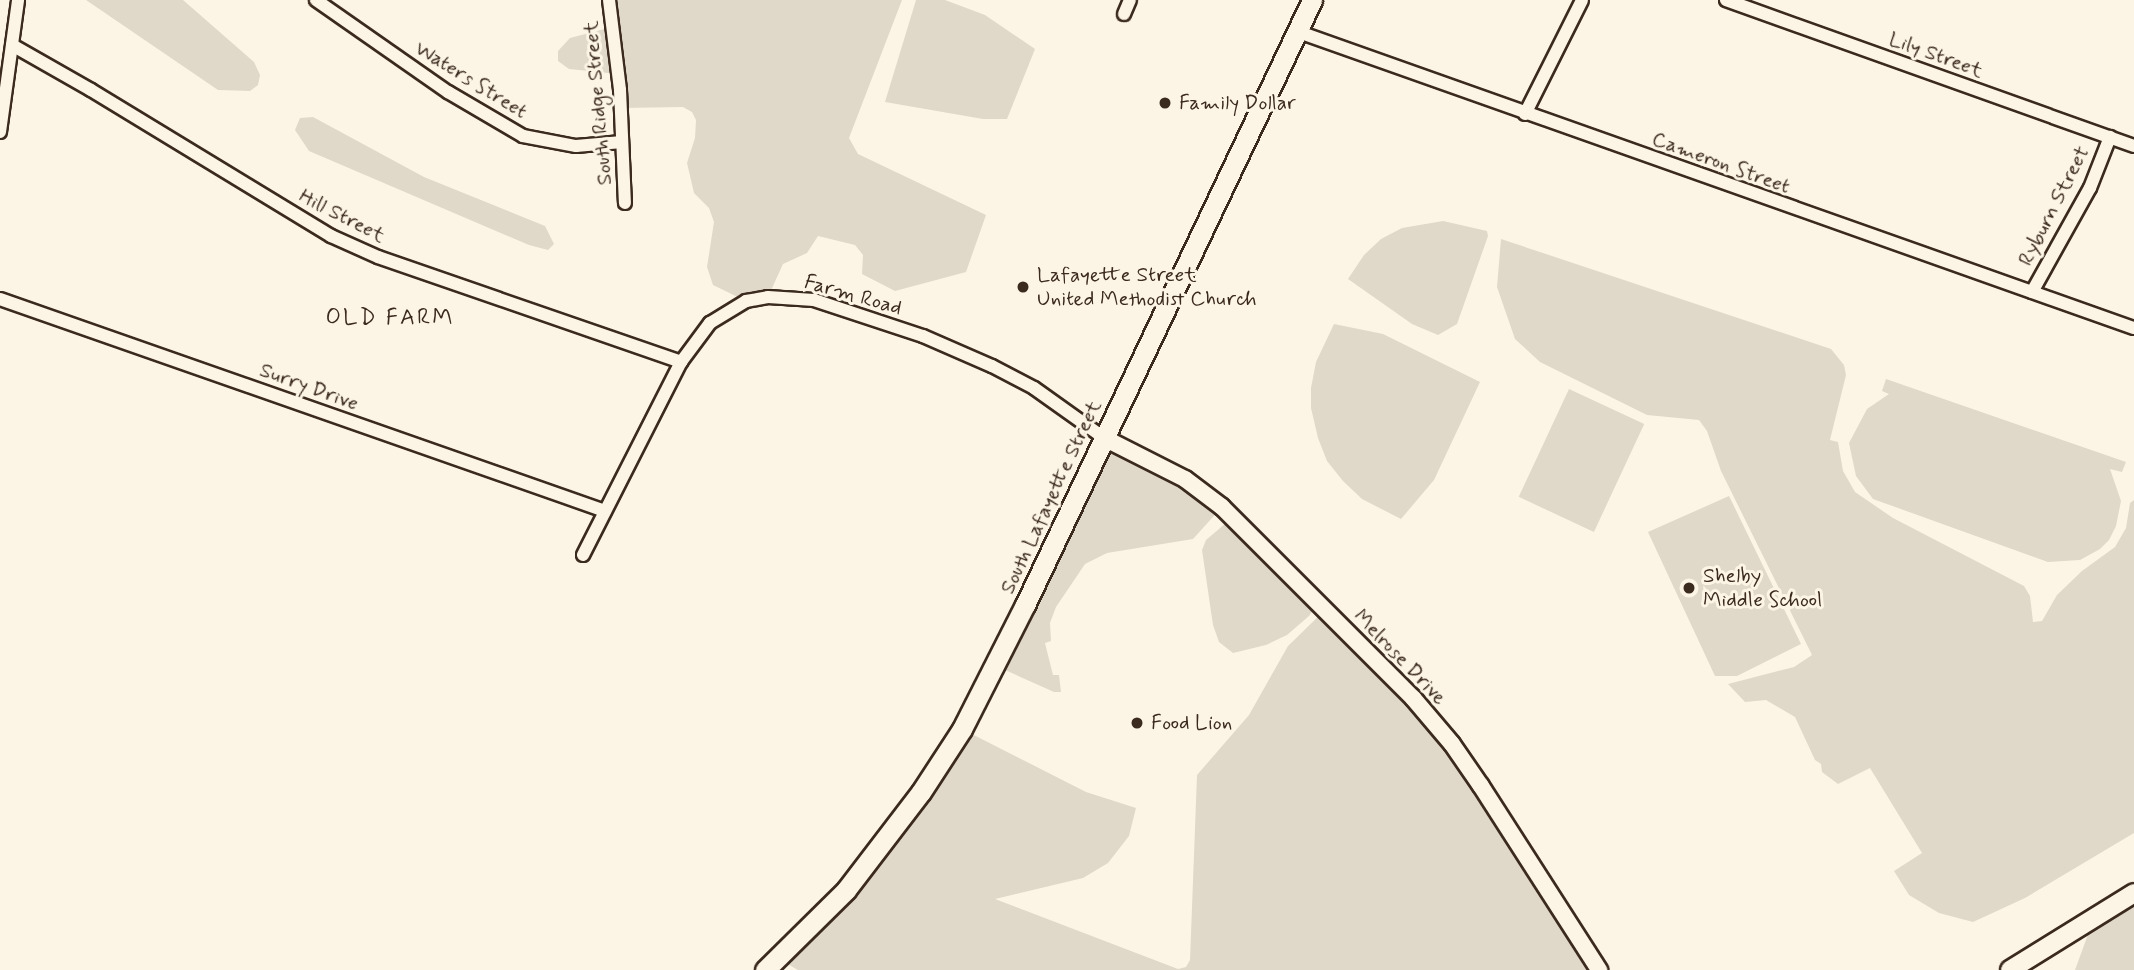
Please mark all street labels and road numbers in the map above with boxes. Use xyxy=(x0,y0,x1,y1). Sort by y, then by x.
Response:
street label: South Ridge Street xyxy=(578,20,618,186)
street label: Lily Street xyxy=(1886,26,1986,84)
street label: Waters Street xyxy=(409,35,533,125)
street label: Cameron Street xyxy=(1647,126,1795,200)
street label: Ryburn Street xyxy=(2013,142,2095,270)
street label: Hill Street xyxy=(295,184,389,248)
street label: Farm Road xyxy=(801,269,905,321)
street label: Surry Drive xyxy=(257,358,361,416)
street label: South Lafayette Street xyxy=(995,396,1107,598)
street label: Melrose Drive xyxy=(1349,604,1451,710)

